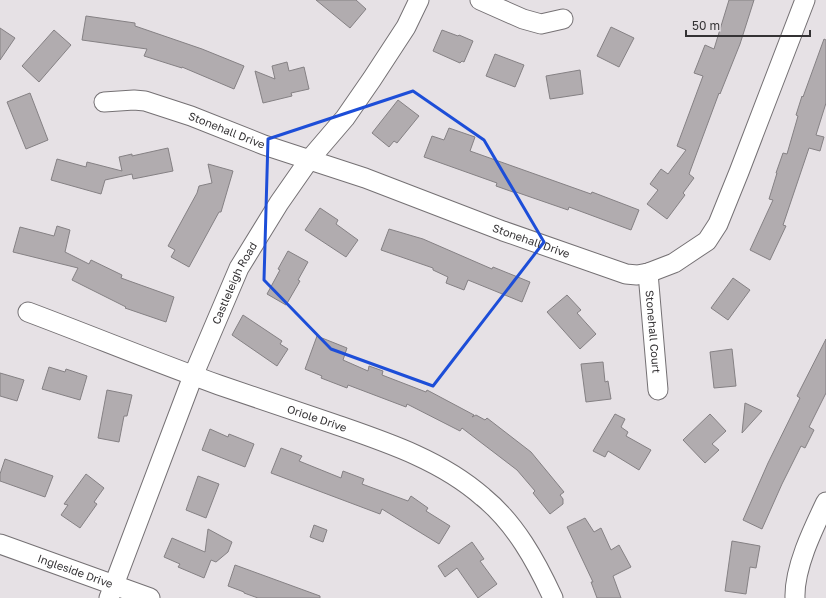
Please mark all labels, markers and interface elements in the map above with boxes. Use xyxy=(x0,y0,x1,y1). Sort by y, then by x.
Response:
scale bar xyxy=(686,12,810,38)
text: 50 m xyxy=(692,18,720,33)
street label: Stonehall Drive xyxy=(187,109,267,151)
street label: Stonehall Drive xyxy=(491,221,572,260)
street label: Castleleigh Road xyxy=(209,240,259,326)
street label: Stonehall Court xyxy=(643,290,664,374)
street label: Oriole Drive xyxy=(286,402,349,434)
street label: Ingleside Drive xyxy=(36,551,115,590)

